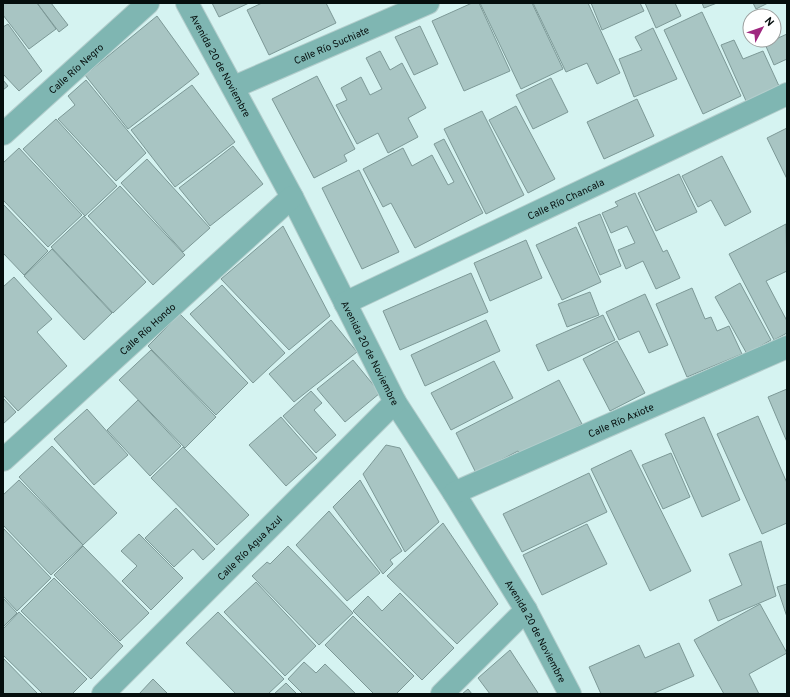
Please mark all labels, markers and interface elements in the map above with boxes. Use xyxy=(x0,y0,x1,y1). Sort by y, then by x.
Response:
north arrow xyxy=(742,8,782,48)
street label: Avenida 20 de Noviembre xyxy=(186,12,253,120)
text: N xyxy=(761,15,777,30)
street label: Calle Río Suchiate xyxy=(292,24,372,68)
street label: Calle Río Negro xyxy=(47,41,107,98)
street label: Calle Río Chancala xyxy=(526,176,607,224)
street label: Avenida 20 de Noviembre xyxy=(337,299,401,409)
street label: Calle Río Hondo xyxy=(117,301,179,359)
street label: Calle Río Axiote xyxy=(586,401,656,441)
street label: Calle Río Agua Azul xyxy=(215,513,286,584)
street label: Avenida 20 de Noviembre xyxy=(501,578,568,685)

